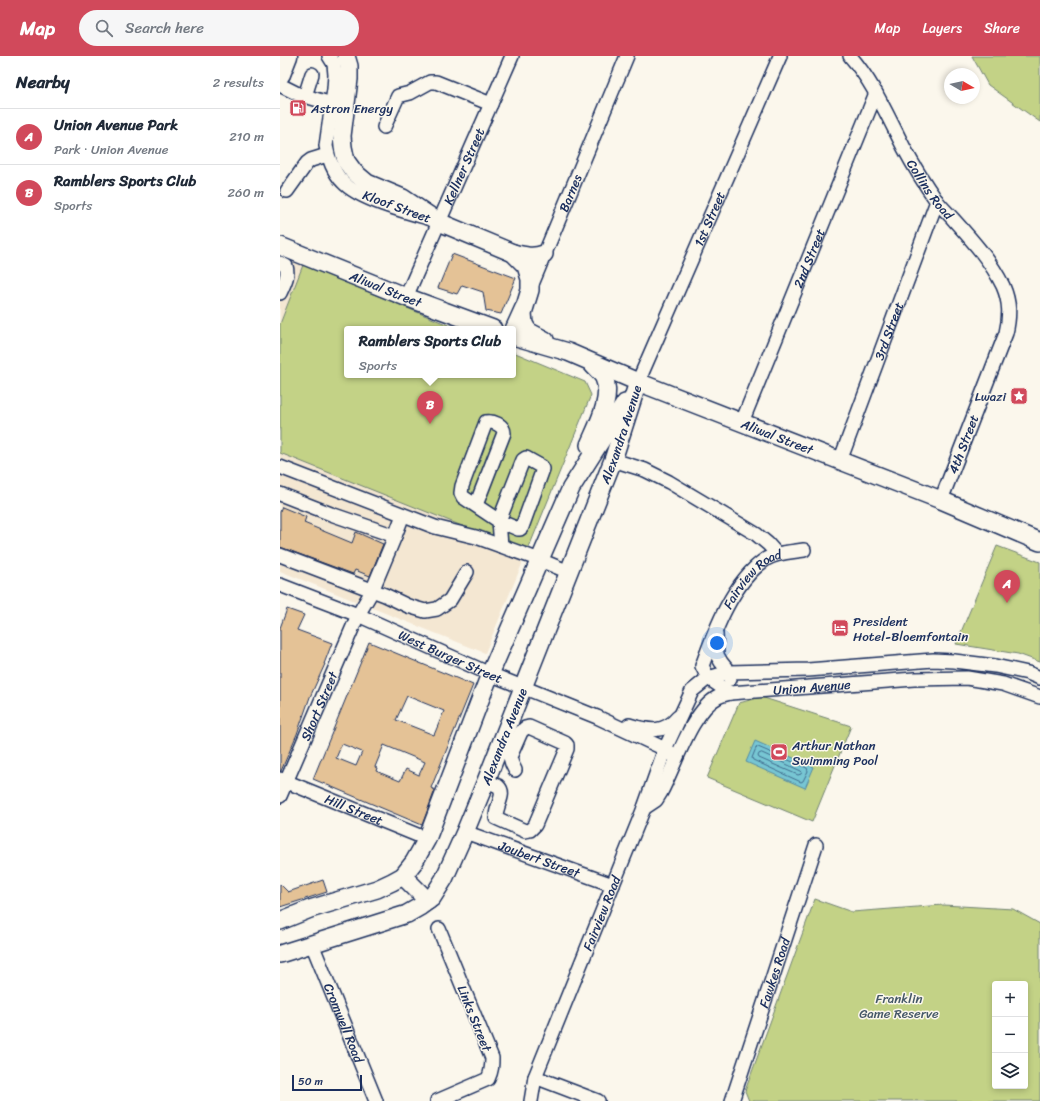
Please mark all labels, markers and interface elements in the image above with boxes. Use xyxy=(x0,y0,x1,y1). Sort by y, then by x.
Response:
search box xyxy=(79,10,359,46)
text: Map xyxy=(20,12,55,45)
text: Search here xyxy=(125,15,204,41)
text: Map xyxy=(875,16,900,41)
text: Layers xyxy=(922,16,962,41)
text: Share xyxy=(984,16,1020,41)
icon: search xyxy=(93,17,115,39)
text: Nearby xyxy=(16,67,70,97)
north arrow xyxy=(944,68,980,104)
text: 2 results xyxy=(213,71,264,94)
place label: Astron Energy xyxy=(310,97,393,120)
fuel station icon: Astron Energy xyxy=(288,98,308,118)
text: Union Avenue Park xyxy=(54,112,178,138)
street label: Kellner Street xyxy=(437,124,491,209)
text: A xyxy=(25,125,33,148)
text: 210 m xyxy=(229,125,264,148)
text: Park · Union Avenue xyxy=(54,138,169,161)
street label: Collins Road xyxy=(900,155,960,226)
text: Ramblers Sports Club xyxy=(54,168,196,194)
street label: Barnes xyxy=(552,170,589,216)
text: B xyxy=(25,181,33,204)
text: 260 m xyxy=(228,181,264,204)
street label: Kloof Street xyxy=(359,183,435,230)
street label: 1st Street xyxy=(687,187,732,250)
text: Sports xyxy=(54,194,92,217)
street label: 2nd Street xyxy=(787,225,832,292)
street label: Aliwal Street xyxy=(345,264,426,314)
street label: 3rd Street xyxy=(868,298,911,363)
popup xyxy=(344,326,516,378)
text: Ramblers Sports Club xyxy=(359,328,501,354)
text: Sports xyxy=(359,354,397,377)
street label: Alexandra Avenue xyxy=(593,382,648,488)
place label: Lwazi xyxy=(975,385,1006,408)
place icon: Lwazi xyxy=(1009,386,1029,406)
pin: B xyxy=(417,391,443,424)
street label: 4th Street xyxy=(942,411,985,477)
street label: Aliwal Street xyxy=(737,412,817,461)
street label: Fairview Road xyxy=(717,542,785,613)
pin: A xyxy=(994,570,1020,603)
place label: President Hotel-Bloemfontain xyxy=(853,610,968,648)
hotel icon: President Hotel-Bloemfontain xyxy=(830,618,850,638)
street label: West Burger Street xyxy=(395,624,506,690)
your location xyxy=(707,633,727,653)
street label: Short Street xyxy=(294,667,345,744)
street label: Union Avenue xyxy=(772,673,852,702)
street label: Alexandra Avenue xyxy=(474,684,534,790)
place label: Arthur Nathan Swimming Pool xyxy=(791,734,878,772)
sports icon: Arthur Nathan Swimming Pool xyxy=(769,742,789,762)
street label: Hill Street xyxy=(321,787,387,832)
street label: Joubert Street xyxy=(494,834,584,884)
street label: Fairview Road xyxy=(576,871,628,954)
street label: Fawkes Road xyxy=(752,934,797,1011)
street label: Cromwell Road xyxy=(317,980,371,1067)
street label: Links Street xyxy=(451,981,499,1056)
map controls xyxy=(992,981,1028,1089)
button: + xyxy=(992,981,1028,1017)
park label: Franklin Game Reserve xyxy=(859,987,939,1025)
button: − xyxy=(992,1017,1028,1053)
button: layers xyxy=(992,1053,1028,1089)
text: 50 m xyxy=(298,1072,323,1091)
scale bar xyxy=(292,1073,362,1092)

